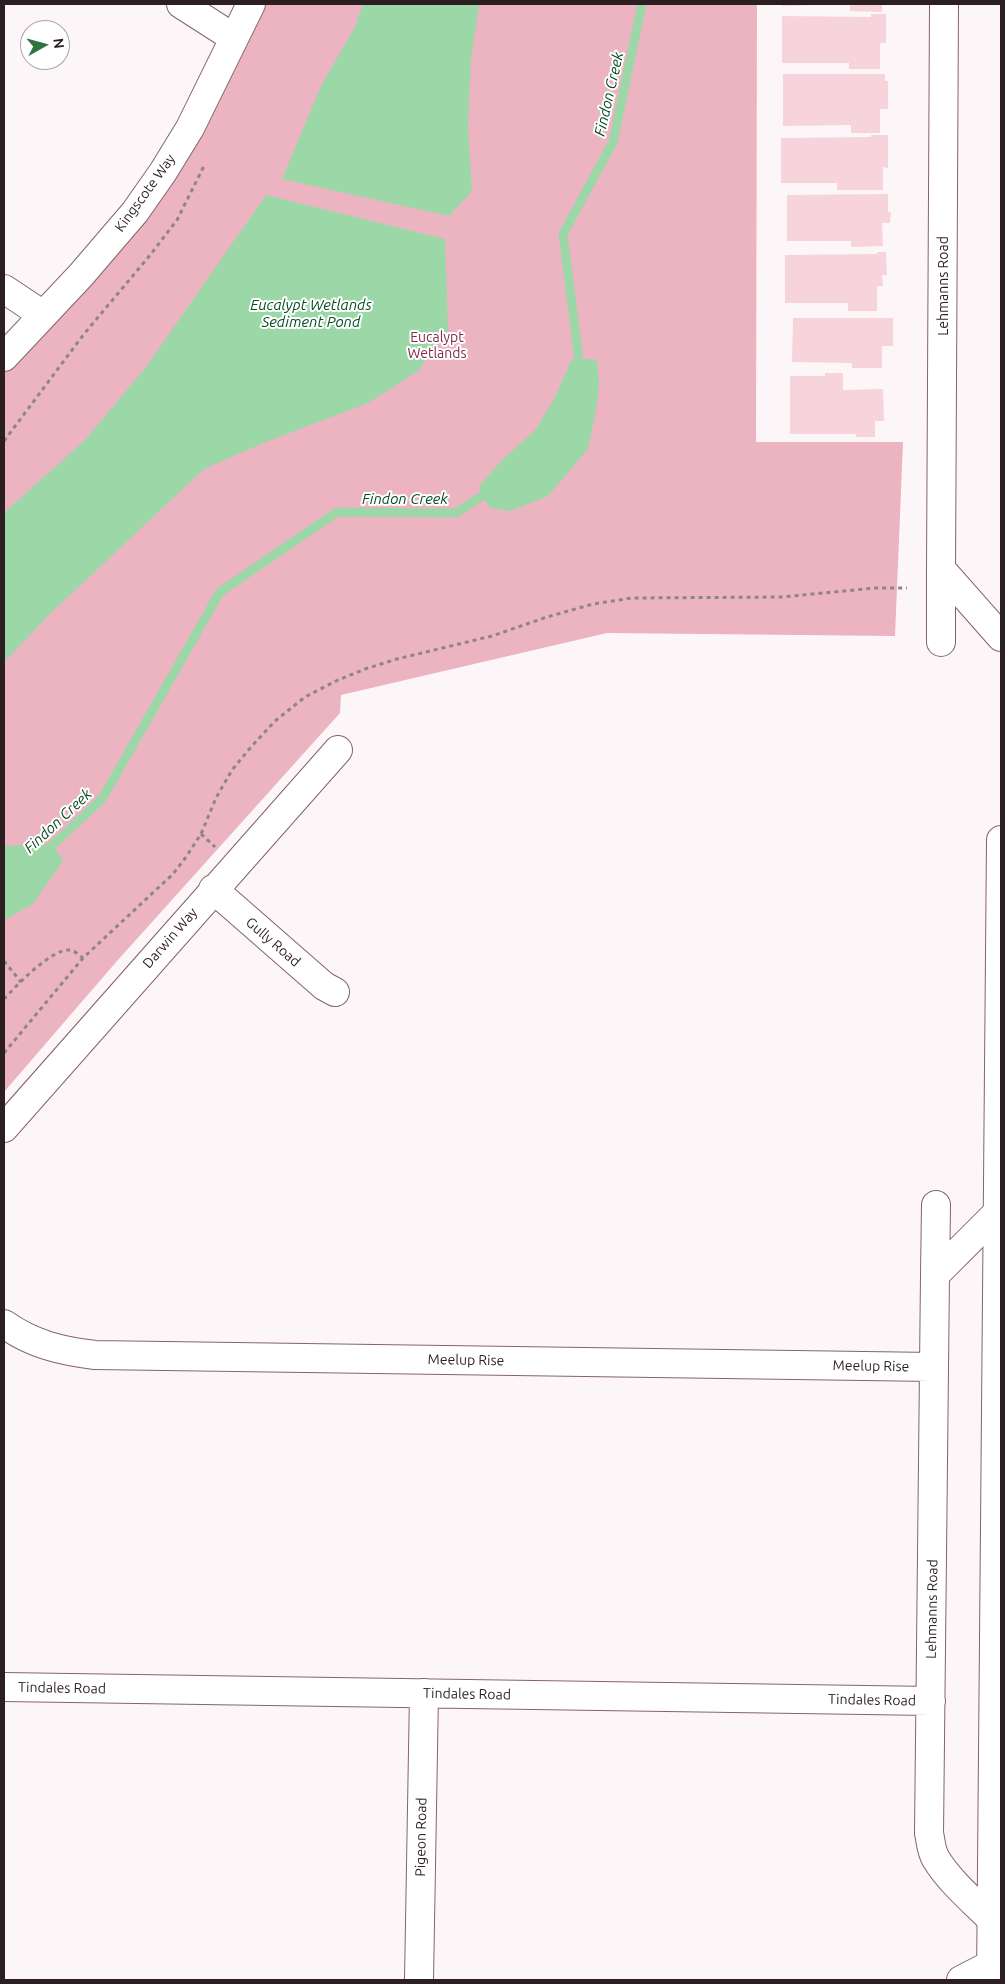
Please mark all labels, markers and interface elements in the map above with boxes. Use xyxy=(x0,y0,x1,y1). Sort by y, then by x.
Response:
north arrow xyxy=(20,20,70,70)
text: N xyxy=(50,37,67,49)
water label: Findon Creek xyxy=(591,50,627,138)
street label: Kingscote Way xyxy=(111,151,179,235)
street label: Lehmanns Road xyxy=(935,236,951,336)
water label: Eucalypt Wetlands Sediment Pond xyxy=(250,296,372,331)
park label: Eucalypt Wetlands xyxy=(407,329,467,362)
water label: Findon Creek xyxy=(362,490,448,508)
water label: Findon Creek xyxy=(20,785,96,857)
street label: Darwin Way xyxy=(139,904,201,972)
street label: Gully Road xyxy=(242,914,304,970)
street label: Meelup Rise xyxy=(428,1351,504,1369)
street label: Meelup Rise xyxy=(833,1357,909,1375)
street label: Lehmanns Road xyxy=(923,1559,941,1659)
street label: Tindales Road xyxy=(18,1679,106,1697)
street label: Tindales Road xyxy=(423,1685,511,1703)
street label: Tindales Road xyxy=(828,1691,916,1709)
street label: Pigeon Road xyxy=(412,1797,430,1877)

